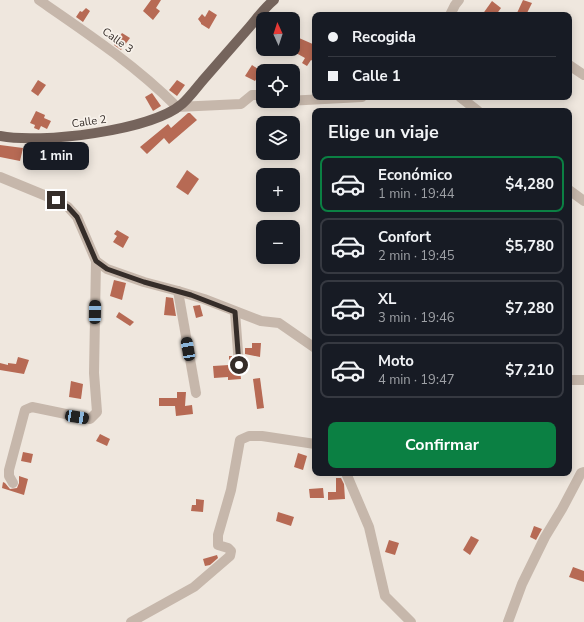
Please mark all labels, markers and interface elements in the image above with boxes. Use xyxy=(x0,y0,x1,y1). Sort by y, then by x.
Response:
north arrow xyxy=(256,12,300,56)
map controls xyxy=(256,12,300,264)
street label: Calle 3 xyxy=(99,24,136,57)
text: Recogida xyxy=(352,27,416,47)
button: locate xyxy=(256,64,300,108)
text: Calle 1 xyxy=(352,66,401,86)
street label: Calle 2 xyxy=(71,112,107,131)
button: layers xyxy=(256,116,300,160)
text: Elige un viaje xyxy=(328,120,439,144)
callout: 1 min xyxy=(23,142,89,170)
text: 1 min xyxy=(39,147,73,165)
text: Económico xyxy=(378,165,452,185)
icon: car xyxy=(330,166,366,202)
button: + xyxy=(256,168,300,212)
text: $4,280 xyxy=(505,174,554,194)
text: 1 min · 19:44 xyxy=(378,185,454,203)
route end xyxy=(47,191,65,209)
button: − xyxy=(256,220,300,264)
text: Confort xyxy=(378,227,431,247)
icon: car xyxy=(330,228,366,264)
text: $5,780 xyxy=(505,236,554,256)
text: 2 min · 19:45 xyxy=(378,247,454,265)
text: XL xyxy=(378,289,397,309)
icon: car xyxy=(330,290,366,326)
text: $7,280 xyxy=(505,298,554,318)
car xyxy=(89,300,101,324)
text: 3 min · 19:46 xyxy=(378,309,454,327)
car xyxy=(180,336,196,362)
text: Moto xyxy=(378,351,414,371)
icon: car xyxy=(330,352,366,388)
route start xyxy=(230,356,248,374)
text: $7,210 xyxy=(505,360,554,380)
text: 4 min · 19:47 xyxy=(378,371,454,389)
car xyxy=(64,409,90,425)
button: Confirmar xyxy=(328,422,556,468)

